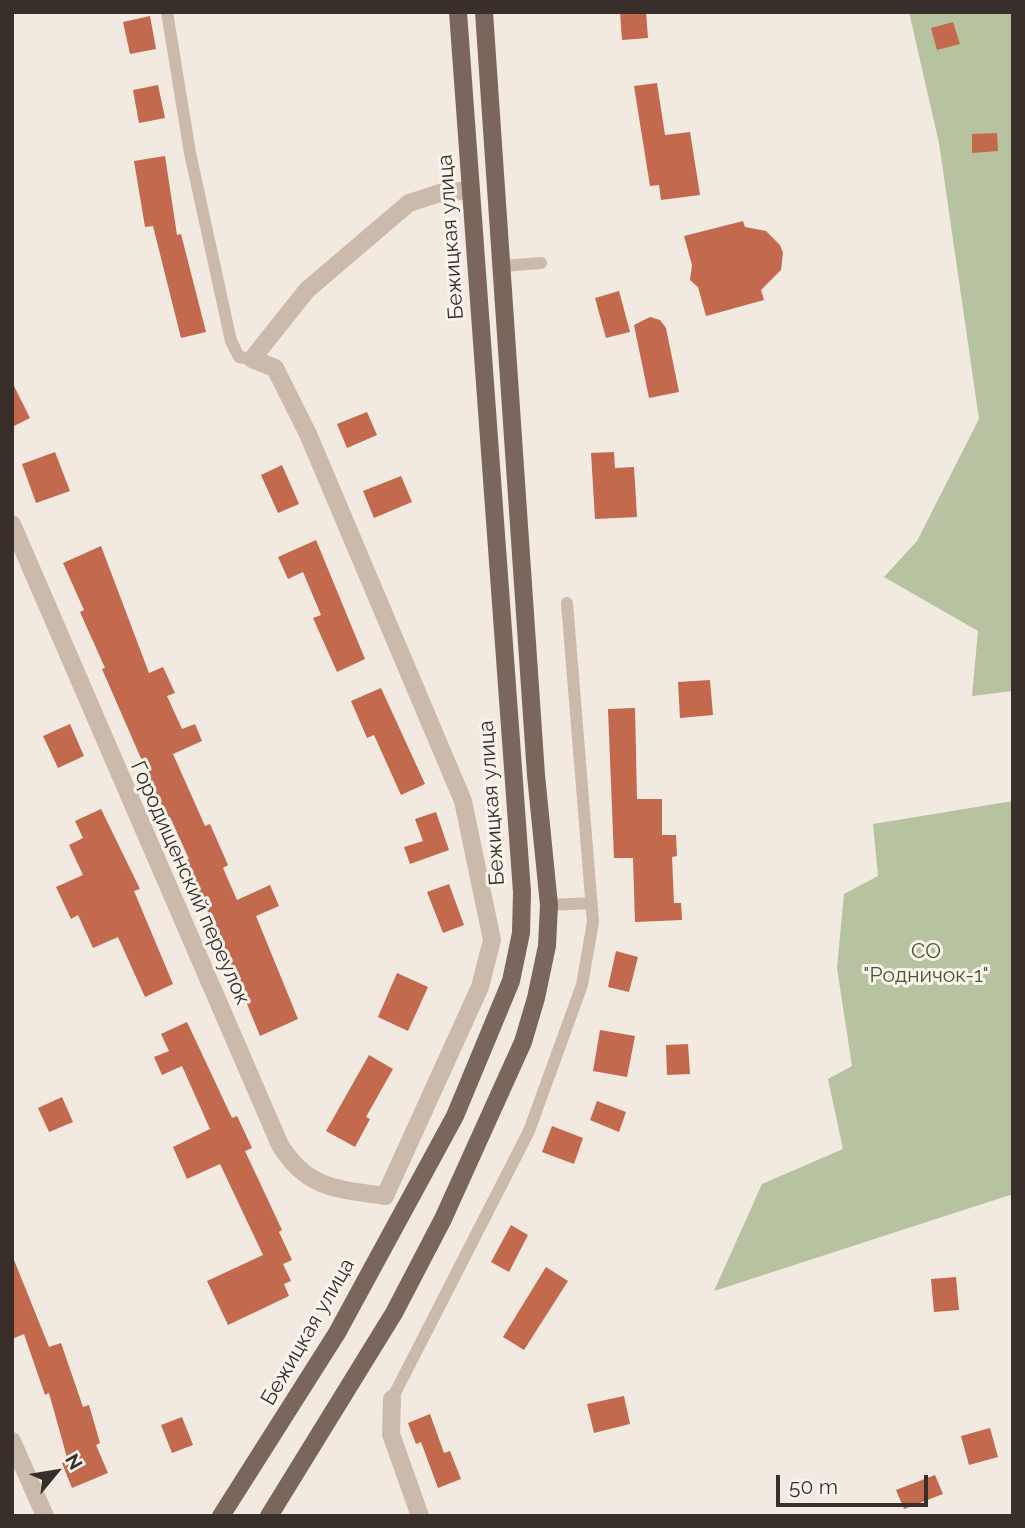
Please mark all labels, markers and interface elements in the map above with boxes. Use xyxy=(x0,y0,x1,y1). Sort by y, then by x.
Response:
street label: Бежицкая улица xyxy=(433,154,469,320)
street label: Бежицкая улица xyxy=(474,720,510,886)
street label: Городищенский переулок xyxy=(125,757,255,1009)
park label: СО "Родничок-1" xyxy=(863,939,989,989)
street label: Бежицкая улица xyxy=(256,1254,360,1410)
north arrow xyxy=(21,1437,91,1507)
text: N xyxy=(61,1450,87,1473)
scale bar xyxy=(780,1462,932,1506)
text: 50 m xyxy=(789,1474,838,1499)

